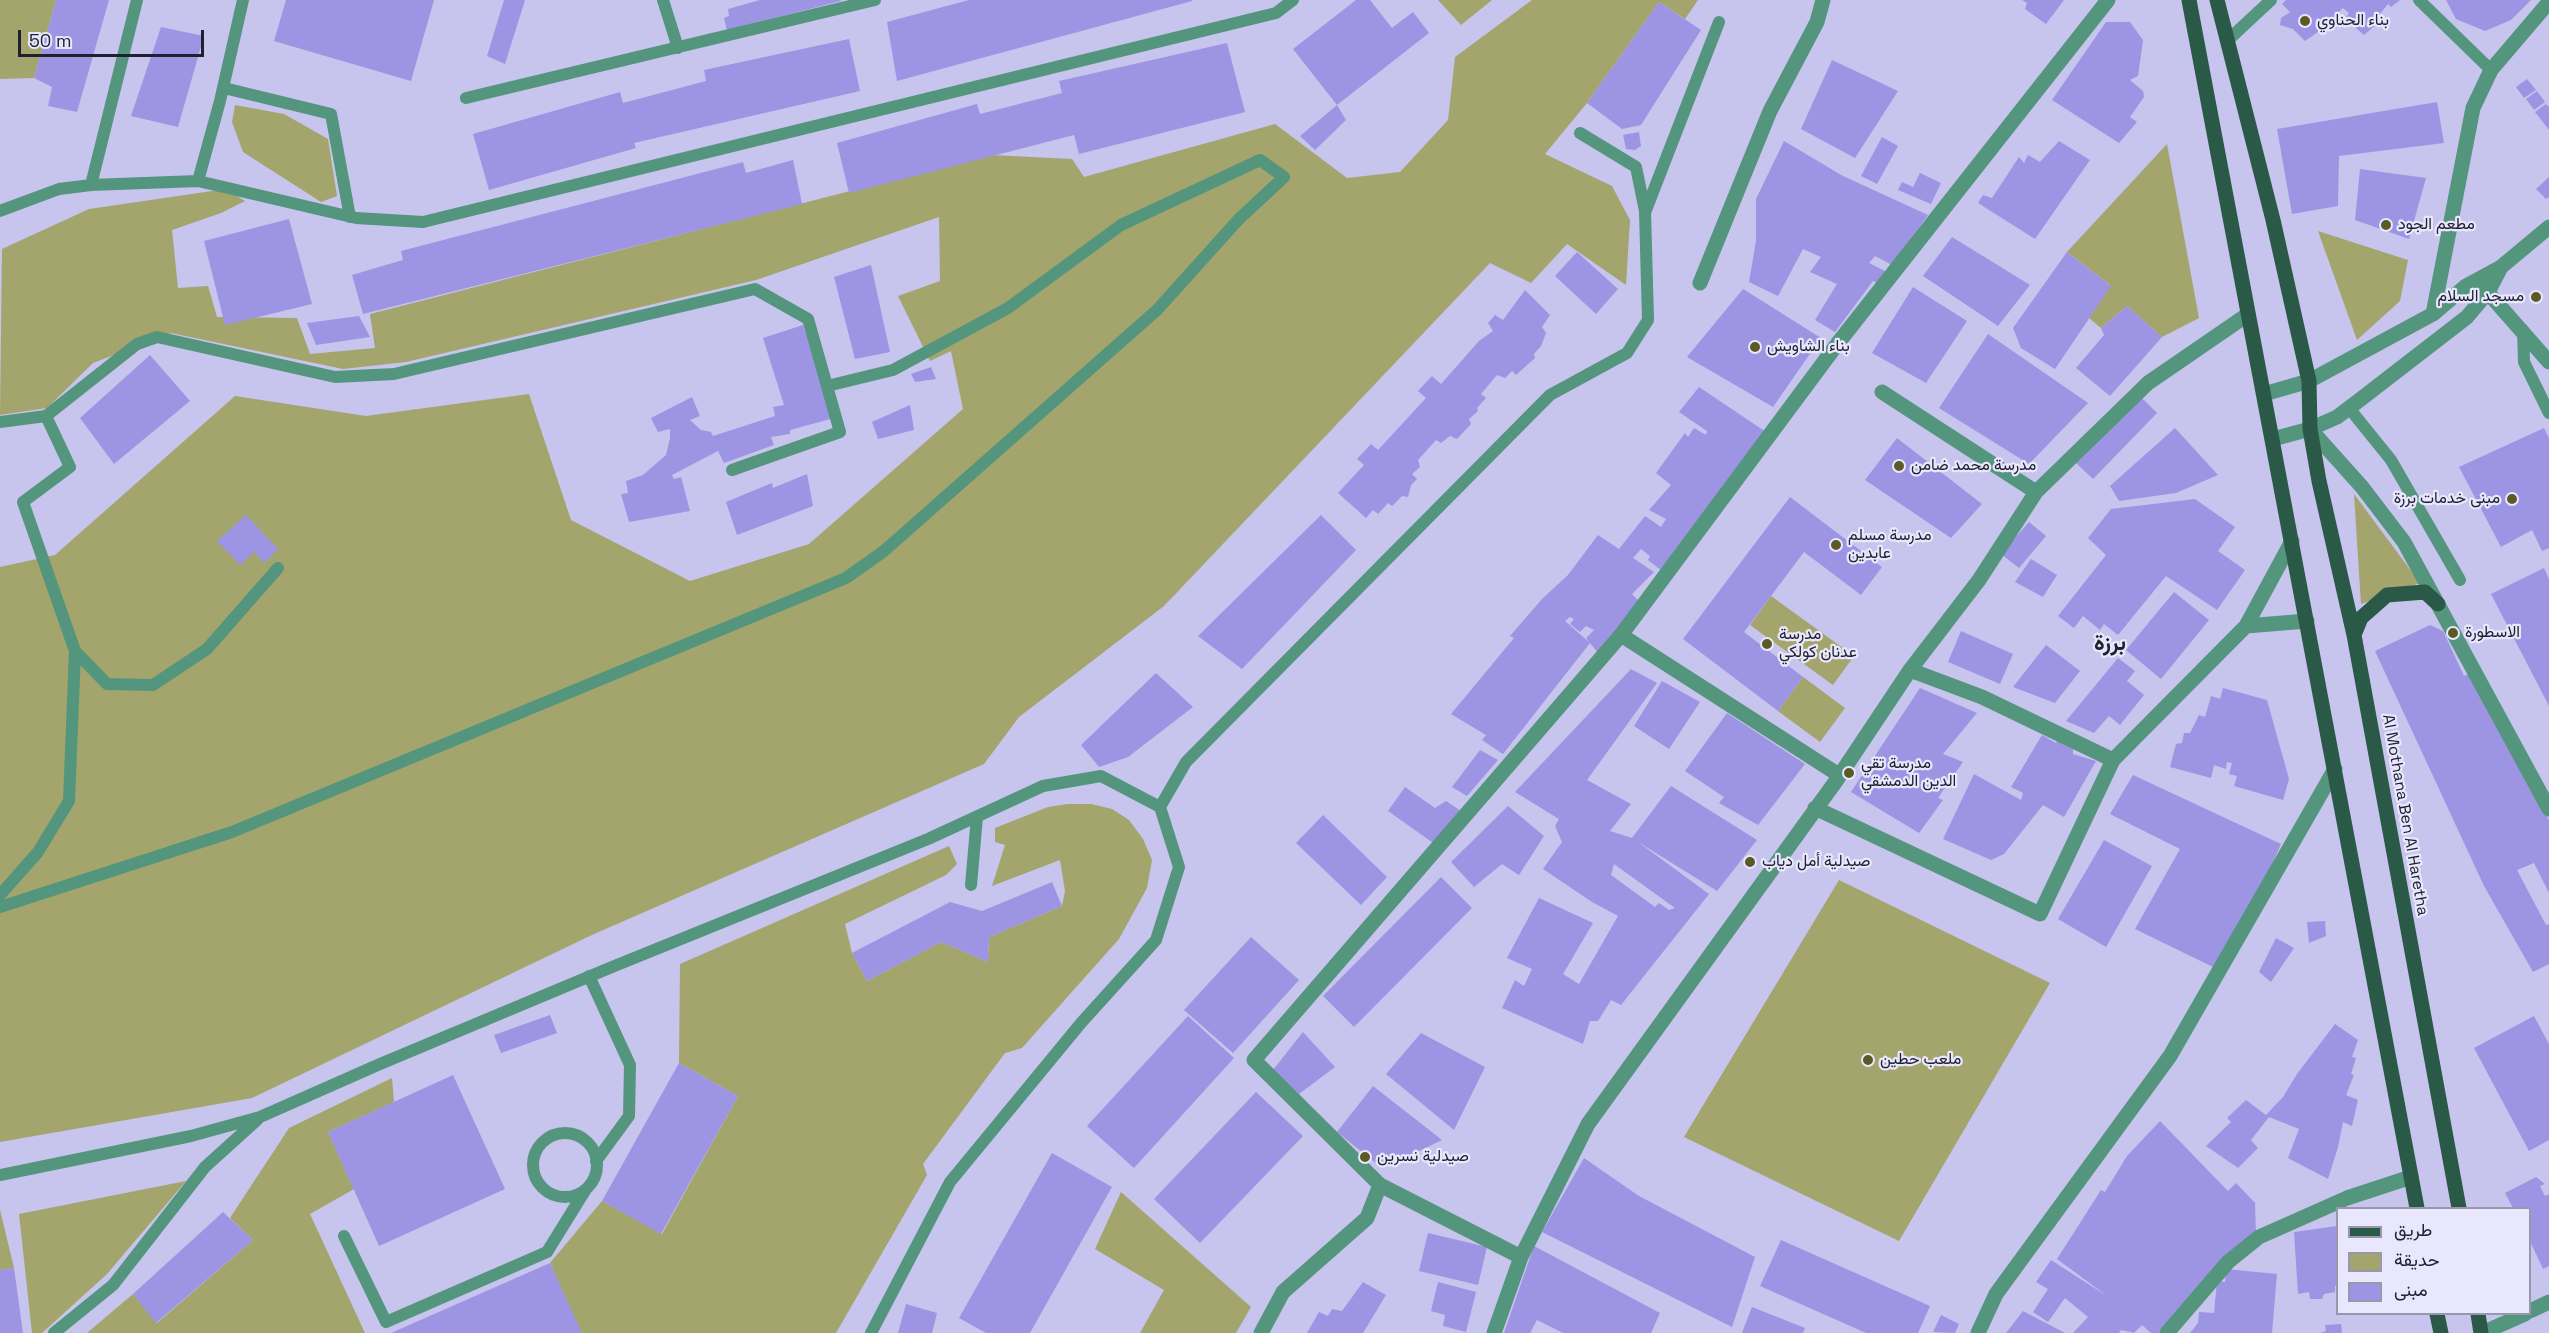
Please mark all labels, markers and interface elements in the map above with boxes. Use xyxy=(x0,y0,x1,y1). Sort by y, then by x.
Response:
place label: بناء الحناوي xyxy=(2317,11,2389,31)
marker: بناء الحناوي xyxy=(2298,14,2312,28)
scale bar xyxy=(21,18,207,56)
text: 50 m xyxy=(29,29,71,52)
place label: مطعم الجود xyxy=(2398,215,2475,235)
marker: مطعم الجود xyxy=(2379,218,2393,232)
place label: مسجد السلام xyxy=(2437,287,2524,307)
marker: مسجد السلام xyxy=(2529,290,2543,304)
place label: بناء الشاويش xyxy=(1767,337,1850,357)
marker: بناء الشاويش xyxy=(1748,340,1762,354)
place label: مدرسة محمد ضامن xyxy=(1911,456,2036,476)
marker: مدرسة محمد ضامن xyxy=(1892,459,1906,473)
place label: مبنى خدمات برزة xyxy=(2394,489,2500,509)
marker: مبنى خدمات برزة xyxy=(2505,492,2519,506)
place label: مدرسة مسلم عابدين xyxy=(1848,526,1932,564)
marker: مدرسة مسلم عابدين xyxy=(1829,538,1843,552)
place label: الاسطورة xyxy=(2465,623,2520,643)
place label: مدرسة عدنان كولكي xyxy=(1779,625,1857,663)
marker: الاسطورة xyxy=(2446,626,2460,640)
district label: برزة xyxy=(2094,631,2126,657)
marker: مدرسة عدنان كولكي xyxy=(1760,637,1774,651)
street label: Al Mothana Ben Al Haretha xyxy=(2378,713,2432,917)
place label: مدرسة تقي الدين الدمشقي xyxy=(1861,754,1956,792)
marker: مدرسة تقي الدين الدمشقي xyxy=(1842,766,1856,780)
place label: صيدلية أمل دياب xyxy=(1762,852,1870,872)
marker: صيدلية أمل دياب xyxy=(1743,855,1757,869)
place label: ملعب حطين xyxy=(1880,1050,1961,1070)
marker: ملعب حطين xyxy=(1861,1053,1875,1067)
place label: صيدلية نسرين xyxy=(1377,1147,1469,1167)
marker: صيدلية نسرين xyxy=(1358,1150,1372,1164)
legend xyxy=(2336,1207,2531,1315)
text: طريق xyxy=(2394,1218,2432,1241)
text: حديقة xyxy=(2394,1248,2440,1271)
text: مبنى xyxy=(2394,1278,2428,1301)

